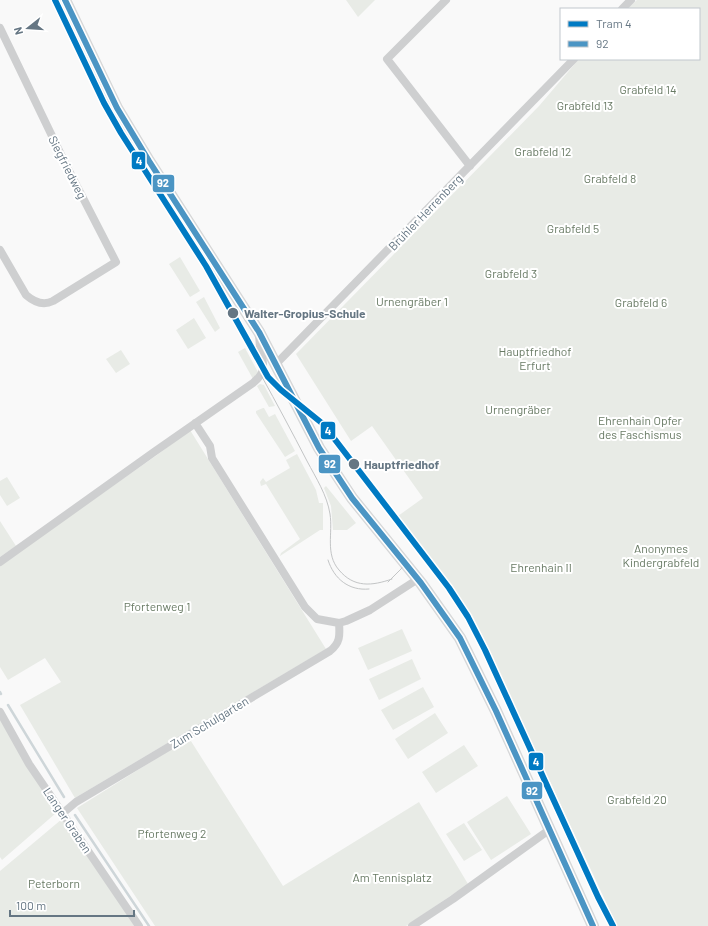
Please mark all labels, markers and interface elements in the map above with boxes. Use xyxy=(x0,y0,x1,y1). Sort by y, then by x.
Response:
north arrow xyxy=(8,8,48,48)
legend xyxy=(560,8,700,60)
text: Tram 4 xyxy=(596,16,632,30)
text: N xyxy=(11,26,25,36)
text: 92 xyxy=(596,36,609,50)
park label: Grabfeld 14 xyxy=(619,82,677,96)
park label: Grabfeld 13 xyxy=(557,98,613,112)
street label: Siegfriedweg xyxy=(46,133,90,201)
park label: Grabfeld 12 xyxy=(515,144,571,158)
line badge: 4 xyxy=(131,151,146,170)
text: 4 xyxy=(136,154,143,167)
street label: Brühler Herrenberg xyxy=(385,171,465,253)
park label: Grabfeld 8 xyxy=(584,171,636,185)
line badge: 92 xyxy=(152,174,175,193)
text: 92 xyxy=(157,176,169,189)
park label: Grabfeld 5 xyxy=(547,221,599,235)
park label: Grabfeld 3 xyxy=(485,266,537,280)
park label: Urnengräber 1 xyxy=(376,294,448,308)
park label: Grabfeld 6 xyxy=(615,295,667,309)
marker: Walter-Gropius-Schule xyxy=(226,306,240,320)
place label: Walter-Gropius-Schule xyxy=(244,306,366,320)
park label: Hauptfriedhof Erfurt xyxy=(498,344,572,372)
park label: Urnengräber xyxy=(485,402,551,416)
park label: Ehrenhain Opfer des Faschismus xyxy=(598,413,683,441)
line badge: 4 xyxy=(320,421,336,440)
text: 4 xyxy=(325,424,332,437)
line badge: 92 xyxy=(318,454,341,474)
text: 92 xyxy=(324,457,336,470)
marker: Hauptfriedhof xyxy=(347,457,361,471)
place label: Hauptfriedhof xyxy=(364,457,439,471)
park label: Anonymes Kindergrabfeld xyxy=(623,541,699,569)
park label: Ehrenhain II xyxy=(510,560,572,574)
park label: Pfortenweg 1 xyxy=(124,599,190,613)
street label: Zum Schulgarten xyxy=(168,693,250,751)
line badge: 4 xyxy=(528,752,544,771)
text: 4 xyxy=(533,755,540,768)
line badge: 92 xyxy=(521,781,543,800)
text: 92 xyxy=(526,784,538,797)
street label: Langer Graben xyxy=(41,785,95,855)
park label: Grabfeld 20 xyxy=(607,792,667,806)
park label: Pfortenweg 2 xyxy=(138,826,206,840)
park label: Am Tennisplatz xyxy=(353,870,431,884)
park label: Peterborn xyxy=(28,876,80,890)
scale bar xyxy=(10,892,134,918)
text: 100 m xyxy=(16,898,46,912)

